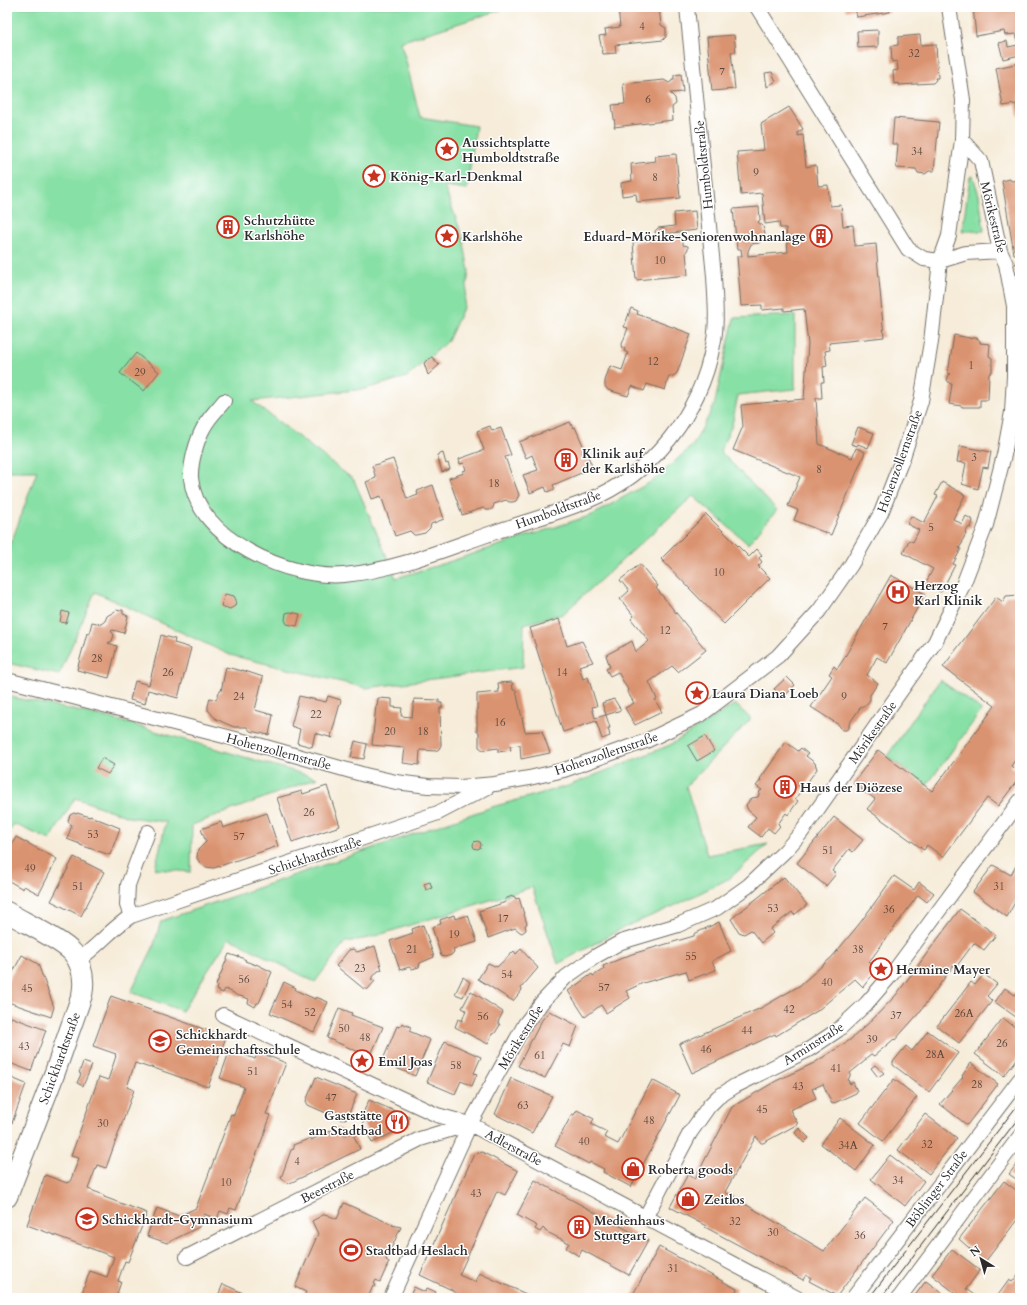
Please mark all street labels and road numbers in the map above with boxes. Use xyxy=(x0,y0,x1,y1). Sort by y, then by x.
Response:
street label: Humboldtstraße xyxy=(690,119,718,210)
street label: Mörikestraße xyxy=(975,180,1011,255)
street label: Hohenzollernstraße xyxy=(873,407,927,515)
street label: Humboldtstraße xyxy=(513,486,604,534)
street label: Mörikestraße xyxy=(845,697,901,768)
street label: Hohenzollernstraße xyxy=(552,728,661,780)
street label: Hohenzollernstraße xyxy=(224,729,333,775)
street label: Schickhardtstraße xyxy=(266,832,364,880)
street label: Mörikestraße xyxy=(494,1002,548,1073)
street label: Schickhardtstraße xyxy=(35,1010,85,1107)
street label: Arminstraße xyxy=(780,1018,847,1070)
street label: Adlerstraße xyxy=(482,1125,545,1171)
street label: Böblinger Straße xyxy=(902,1146,972,1231)
street label: Beerstraße xyxy=(298,1166,357,1208)

